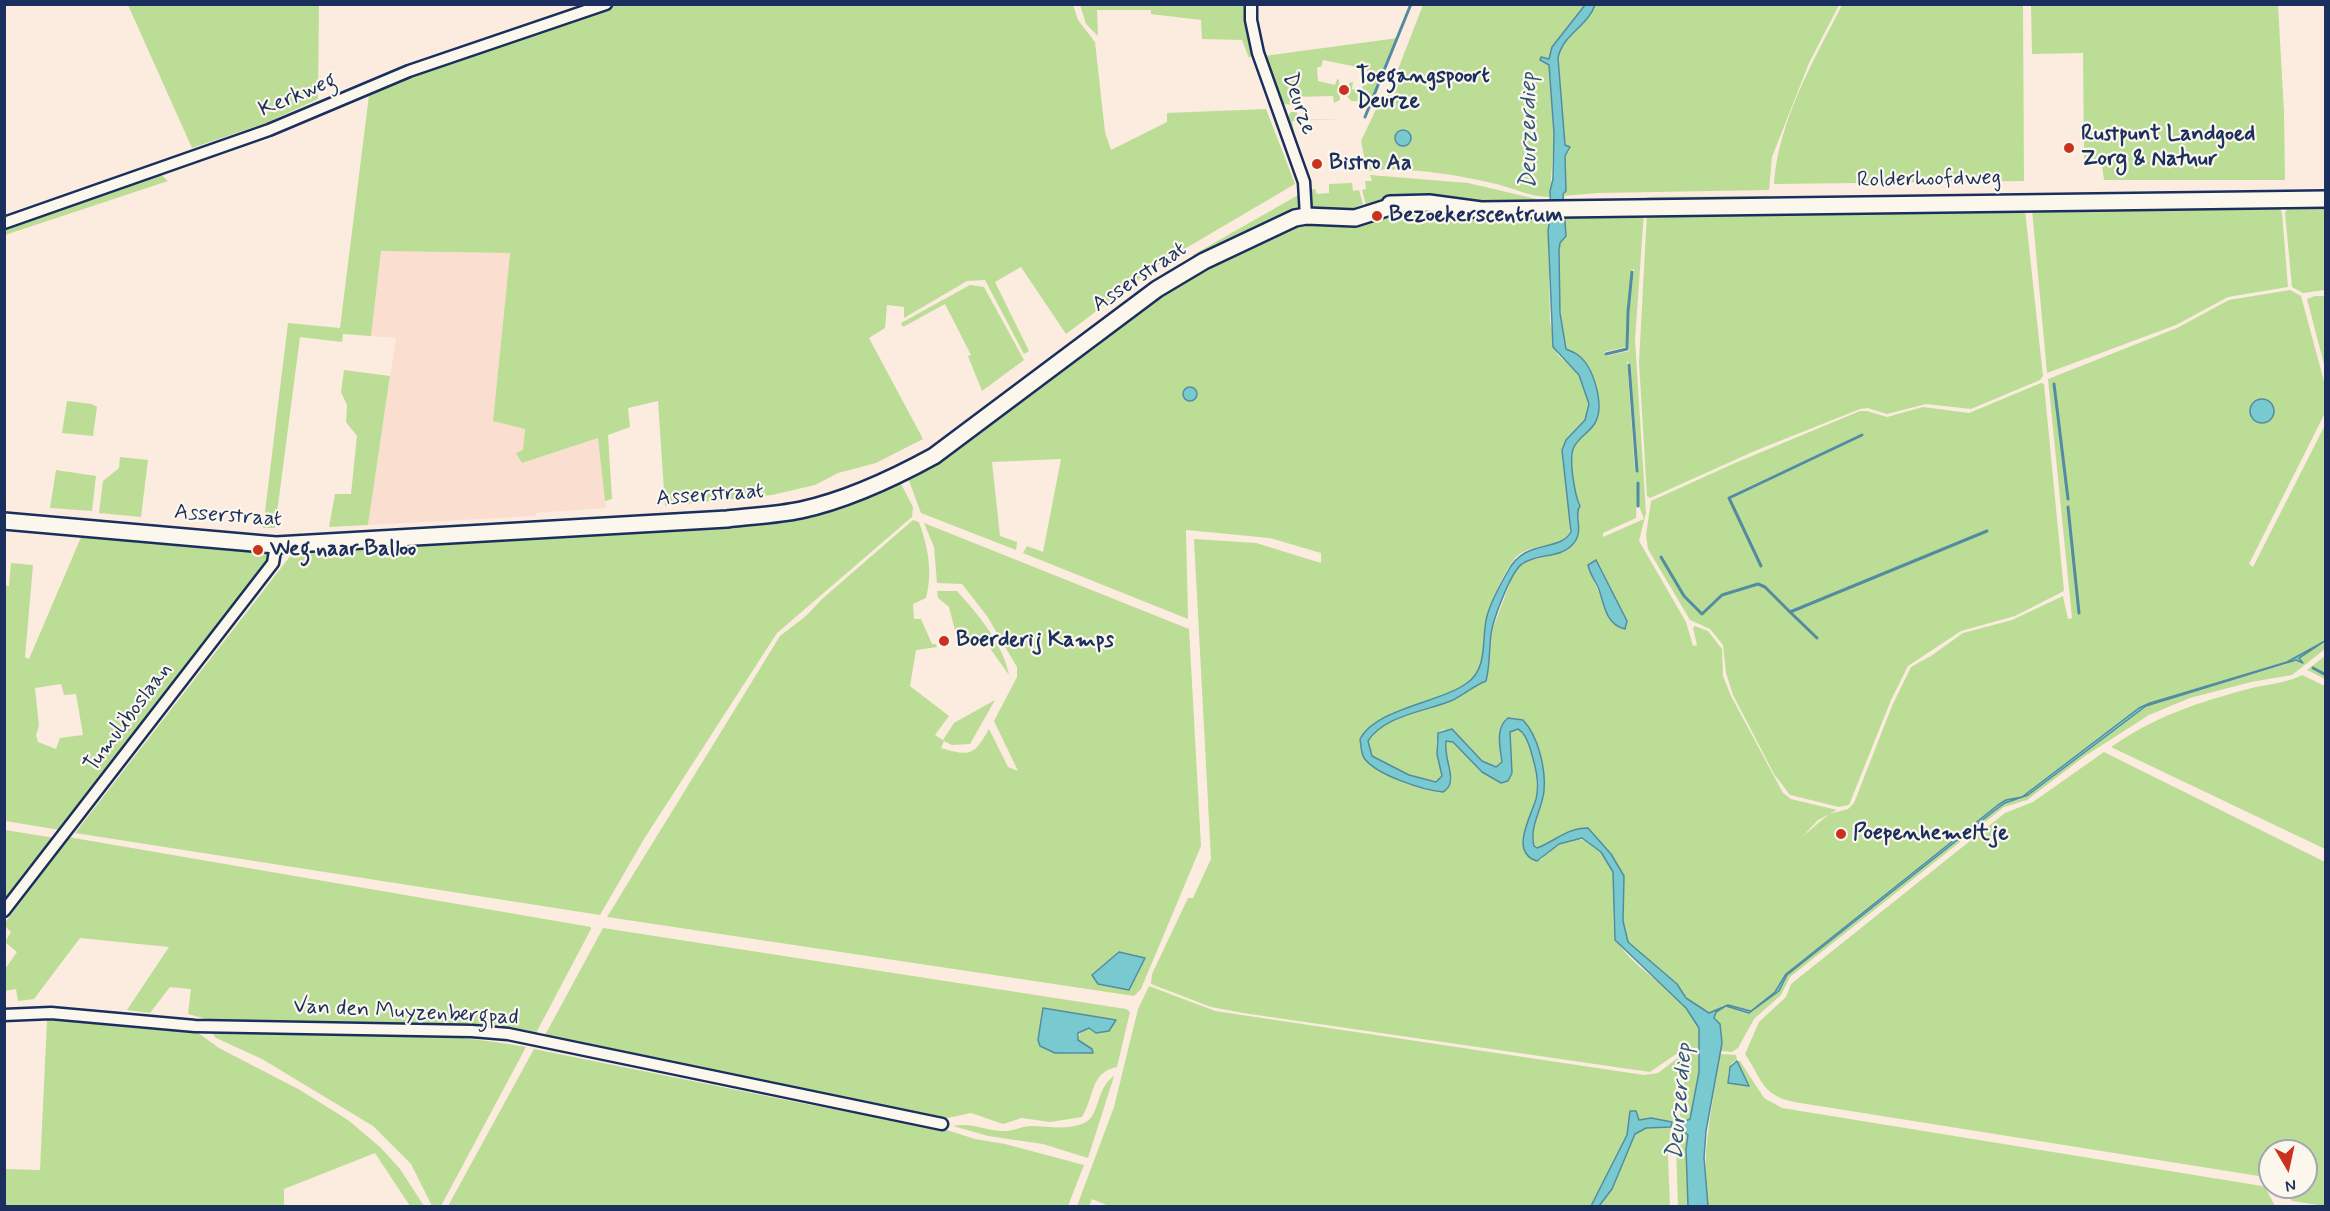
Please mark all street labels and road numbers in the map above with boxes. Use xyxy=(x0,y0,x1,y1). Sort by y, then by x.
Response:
street label: Kerkweg xyxy=(255,68,341,124)
street label: Deurze xyxy=(1275,70,1321,138)
street label: Rolderhoofdweg xyxy=(1857,166,2001,194)
street label: Asserstraat xyxy=(1088,237,1192,319)
street label: Asserstraat xyxy=(655,479,765,513)
street label: Asserstraat xyxy=(173,500,283,534)
street label: Tumuliboslaan xyxy=(79,658,179,778)
street label: Van den Muyzenbergpad xyxy=(293,994,519,1032)

